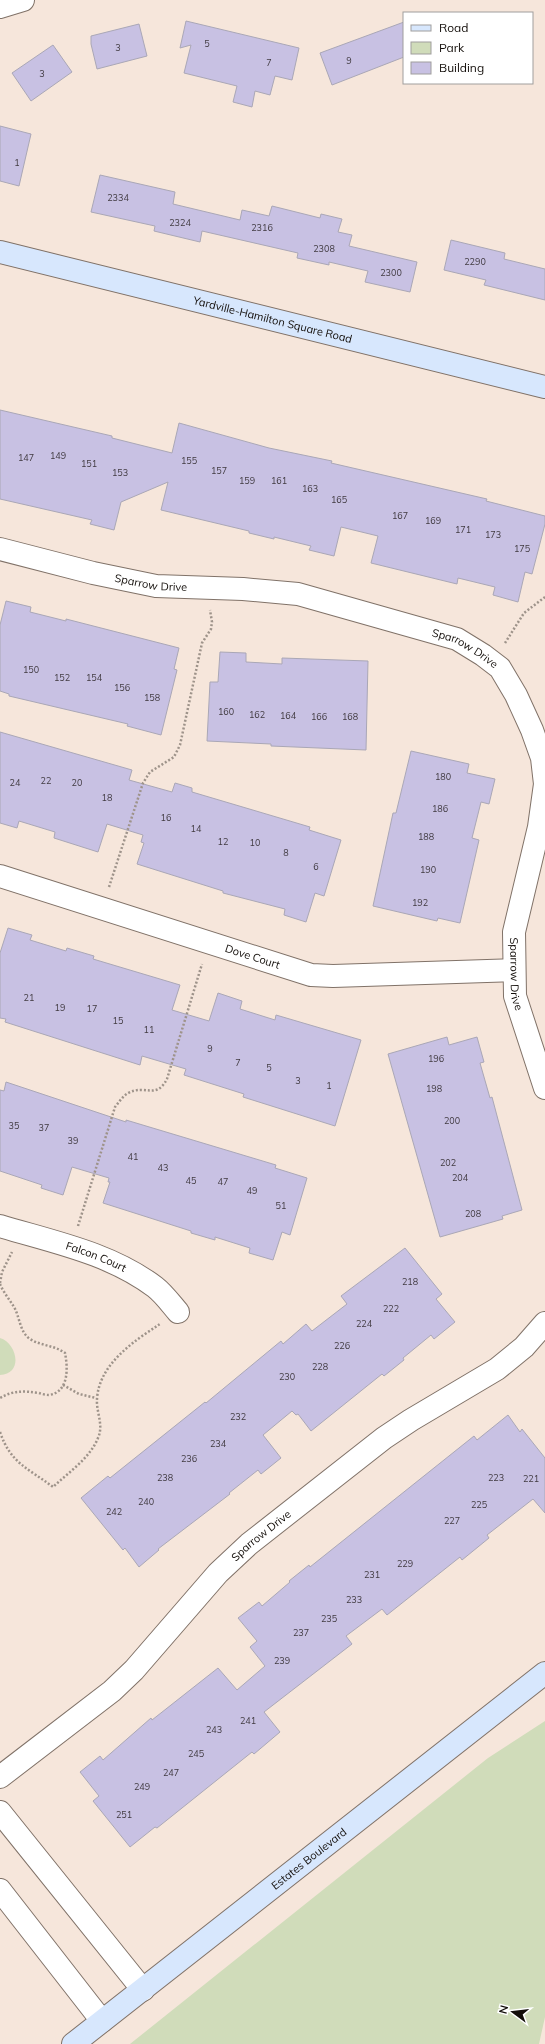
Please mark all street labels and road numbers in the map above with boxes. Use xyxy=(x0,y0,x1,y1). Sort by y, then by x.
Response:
street label: Yardville-Hamilton Square Road xyxy=(191,293,354,346)
street label: Sparrow Drive xyxy=(113,571,187,594)
street label: Sparrow Drive xyxy=(431,625,501,671)
street label: Sparrow Drive xyxy=(507,937,526,1012)
street label: Dove Court xyxy=(223,941,282,972)
street label: Falcon Court xyxy=(64,1238,129,1275)
street label: Sparrow Drive xyxy=(228,1507,294,1564)
street label: Estates Boulevard xyxy=(268,1825,349,1893)

